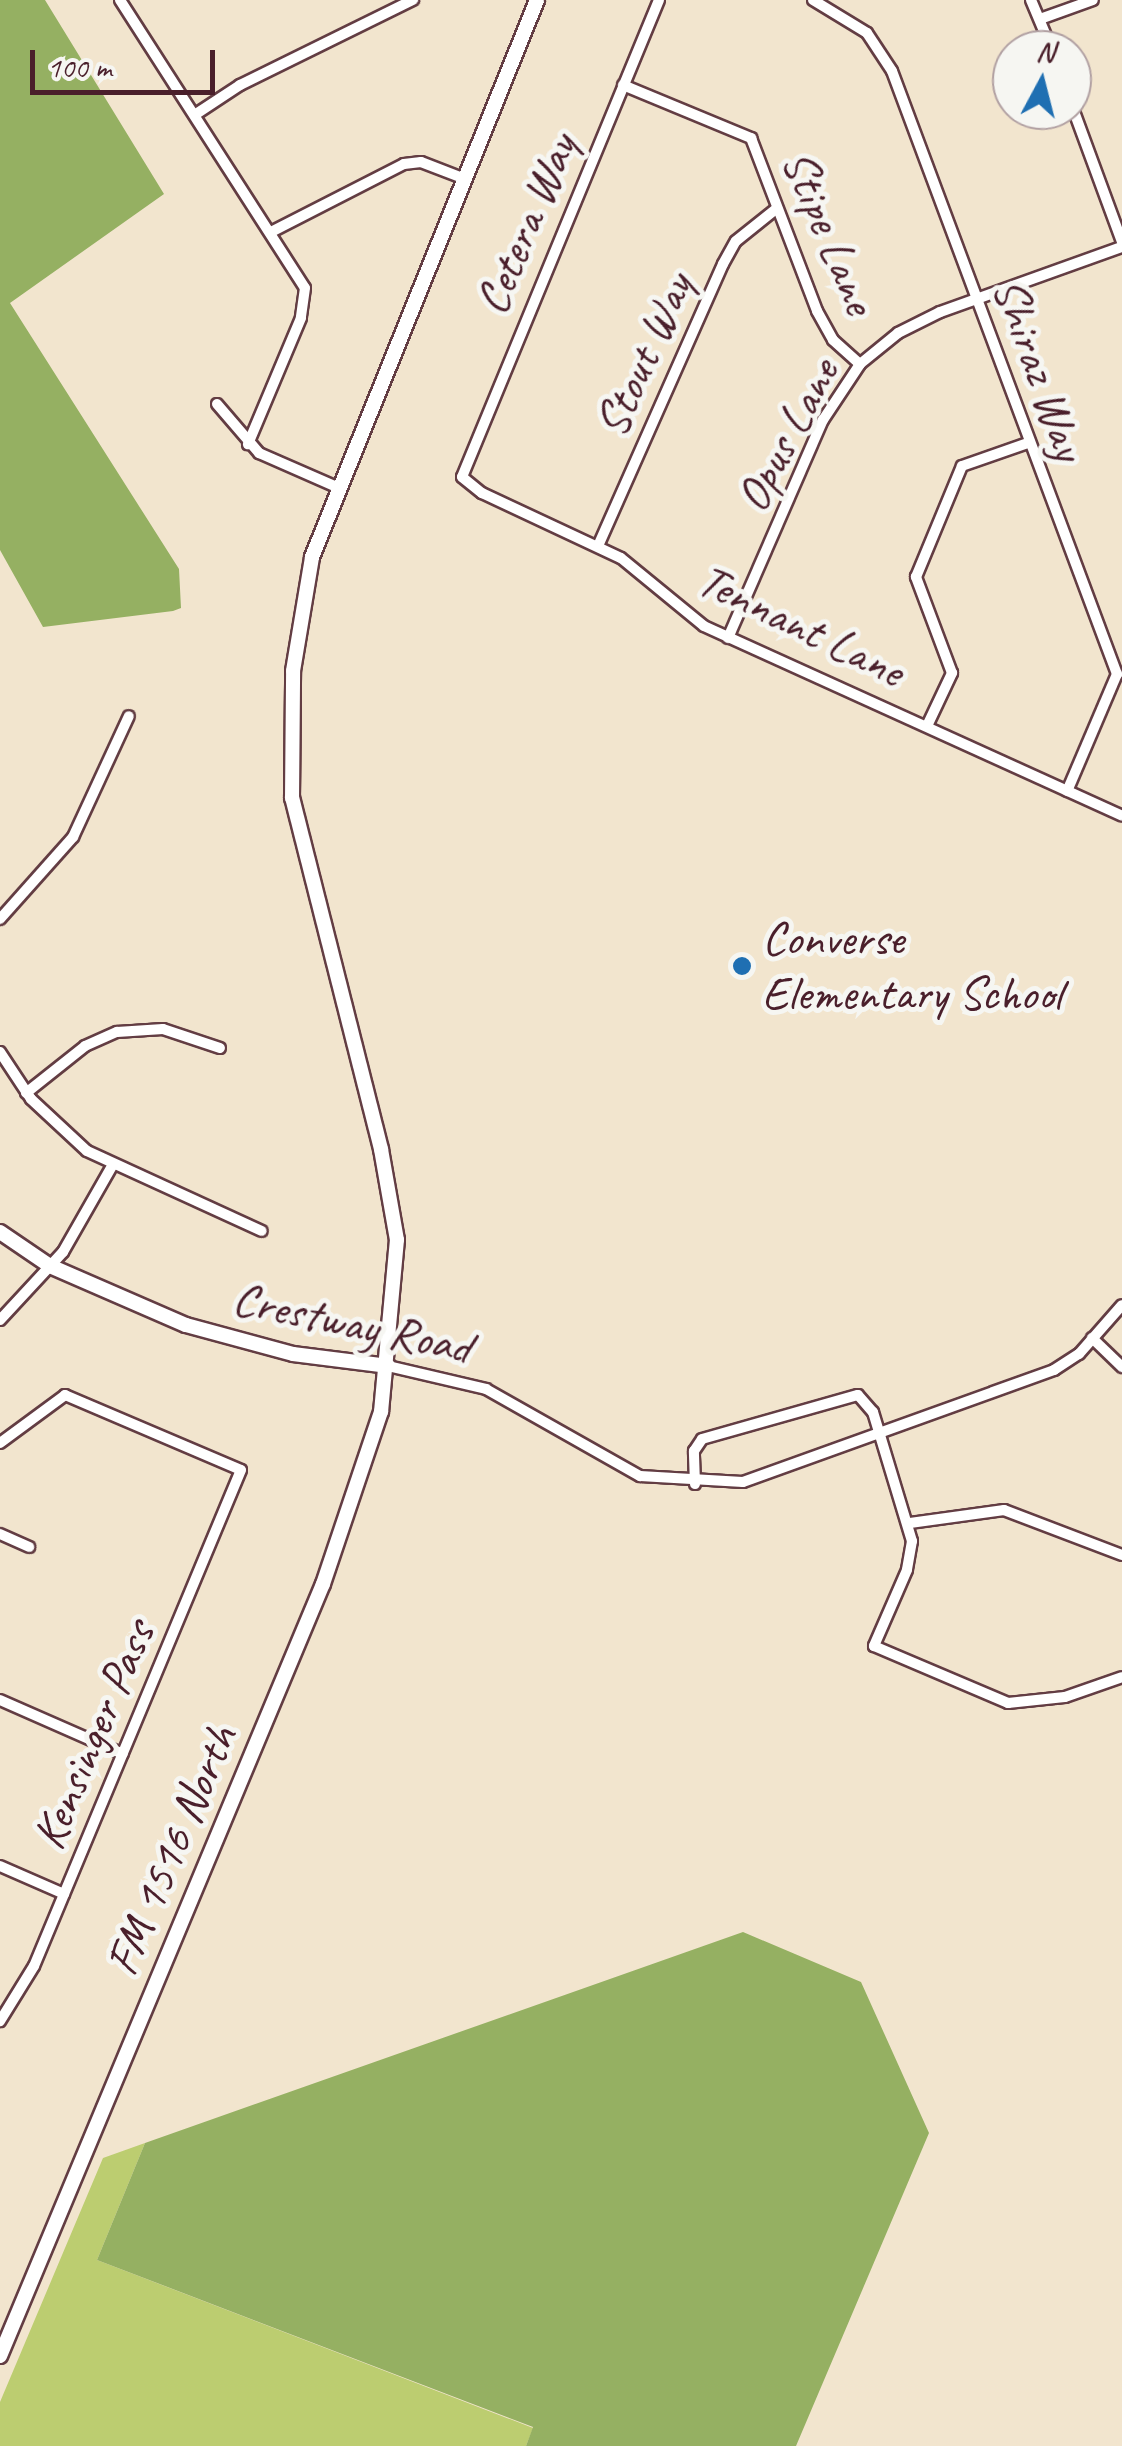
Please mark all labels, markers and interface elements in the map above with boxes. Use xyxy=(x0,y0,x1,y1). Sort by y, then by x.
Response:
scale bar xyxy=(35,30,220,92)
north arrow xyxy=(992,30,1092,130)
text: N xyxy=(1035,33,1056,70)
text: 100 m xyxy=(47,48,112,86)
street label: Cetera Way xyxy=(463,126,589,322)
street label: Stipe Lane xyxy=(769,141,889,323)
street label: Stout Way xyxy=(582,264,706,446)
street label: Shiraz Way xyxy=(979,270,1099,468)
street label: Opus Lane xyxy=(723,348,851,522)
street label: Tennant Lane xyxy=(688,550,914,700)
place label: Converse Elementary School xyxy=(762,909,1062,1022)
marker: Converse Elementary School xyxy=(731,955,753,977)
street label: Crestway Road xyxy=(229,1270,475,1376)
street label: Kensinger Pass xyxy=(19,1612,167,1858)
street label: FM 1516 North xyxy=(93,1716,249,1984)

